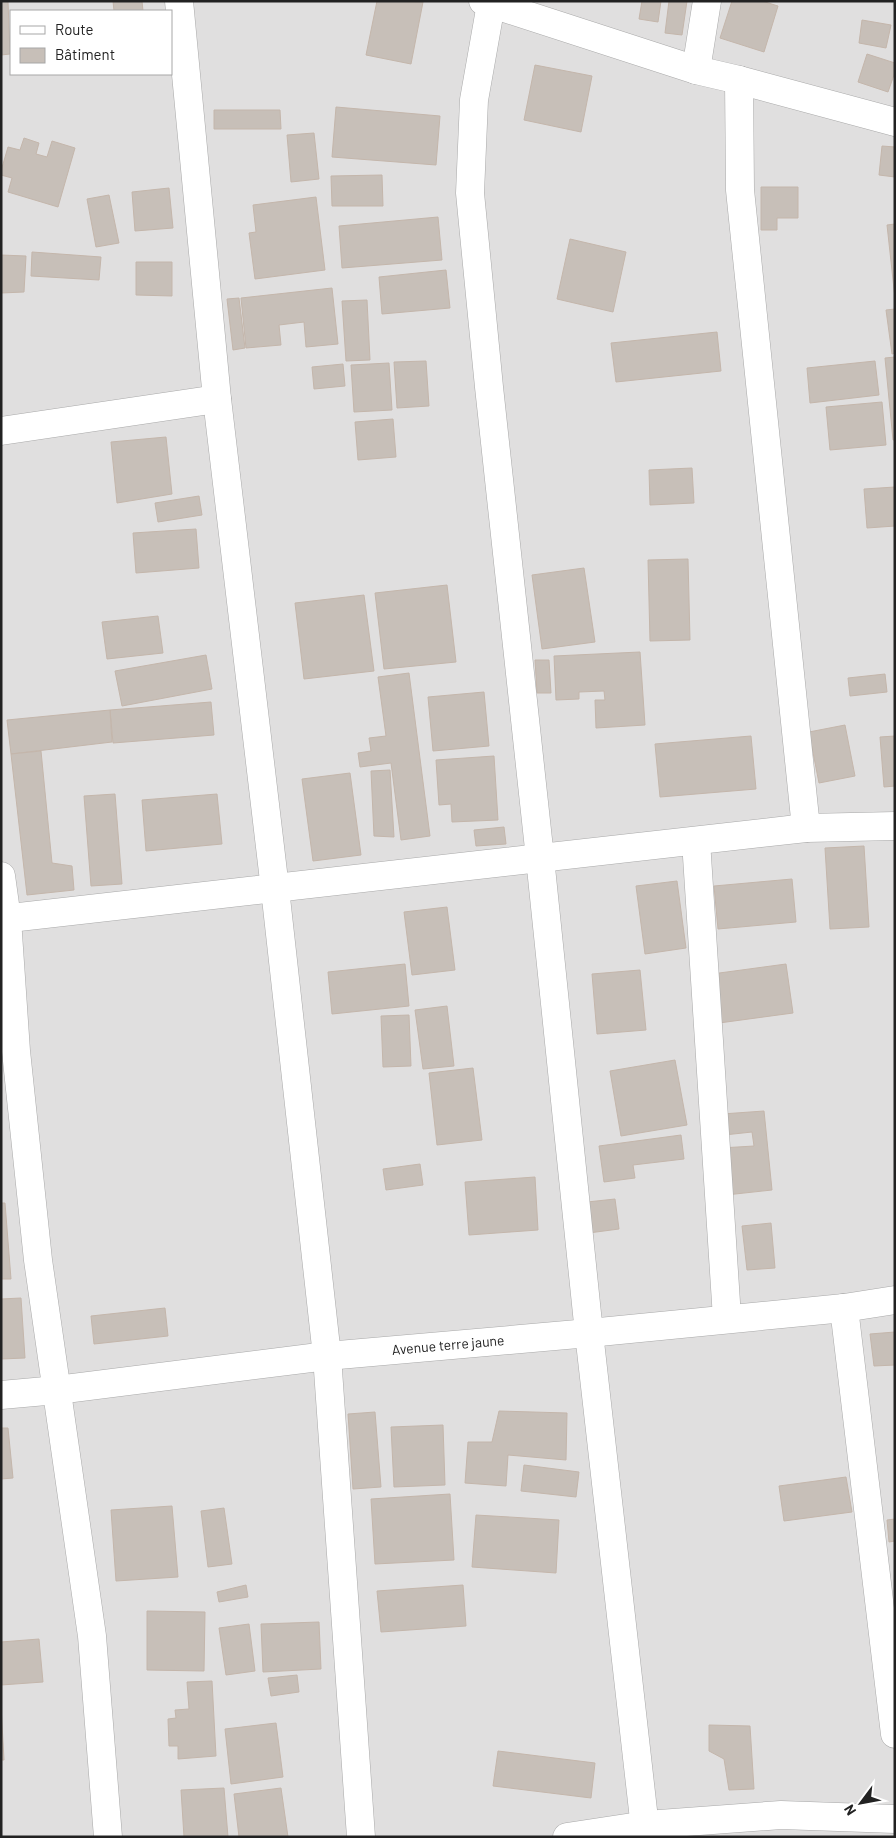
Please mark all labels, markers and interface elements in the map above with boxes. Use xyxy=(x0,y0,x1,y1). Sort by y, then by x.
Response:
legend xyxy=(10,10,172,75)
text: Route xyxy=(55,20,94,38)
text: Bâtiment xyxy=(55,45,115,63)
street label: Avenue terre jaune xyxy=(391,1331,505,1358)
north arrow xyxy=(836,1778,886,1828)
text: N xyxy=(840,1802,859,1819)

